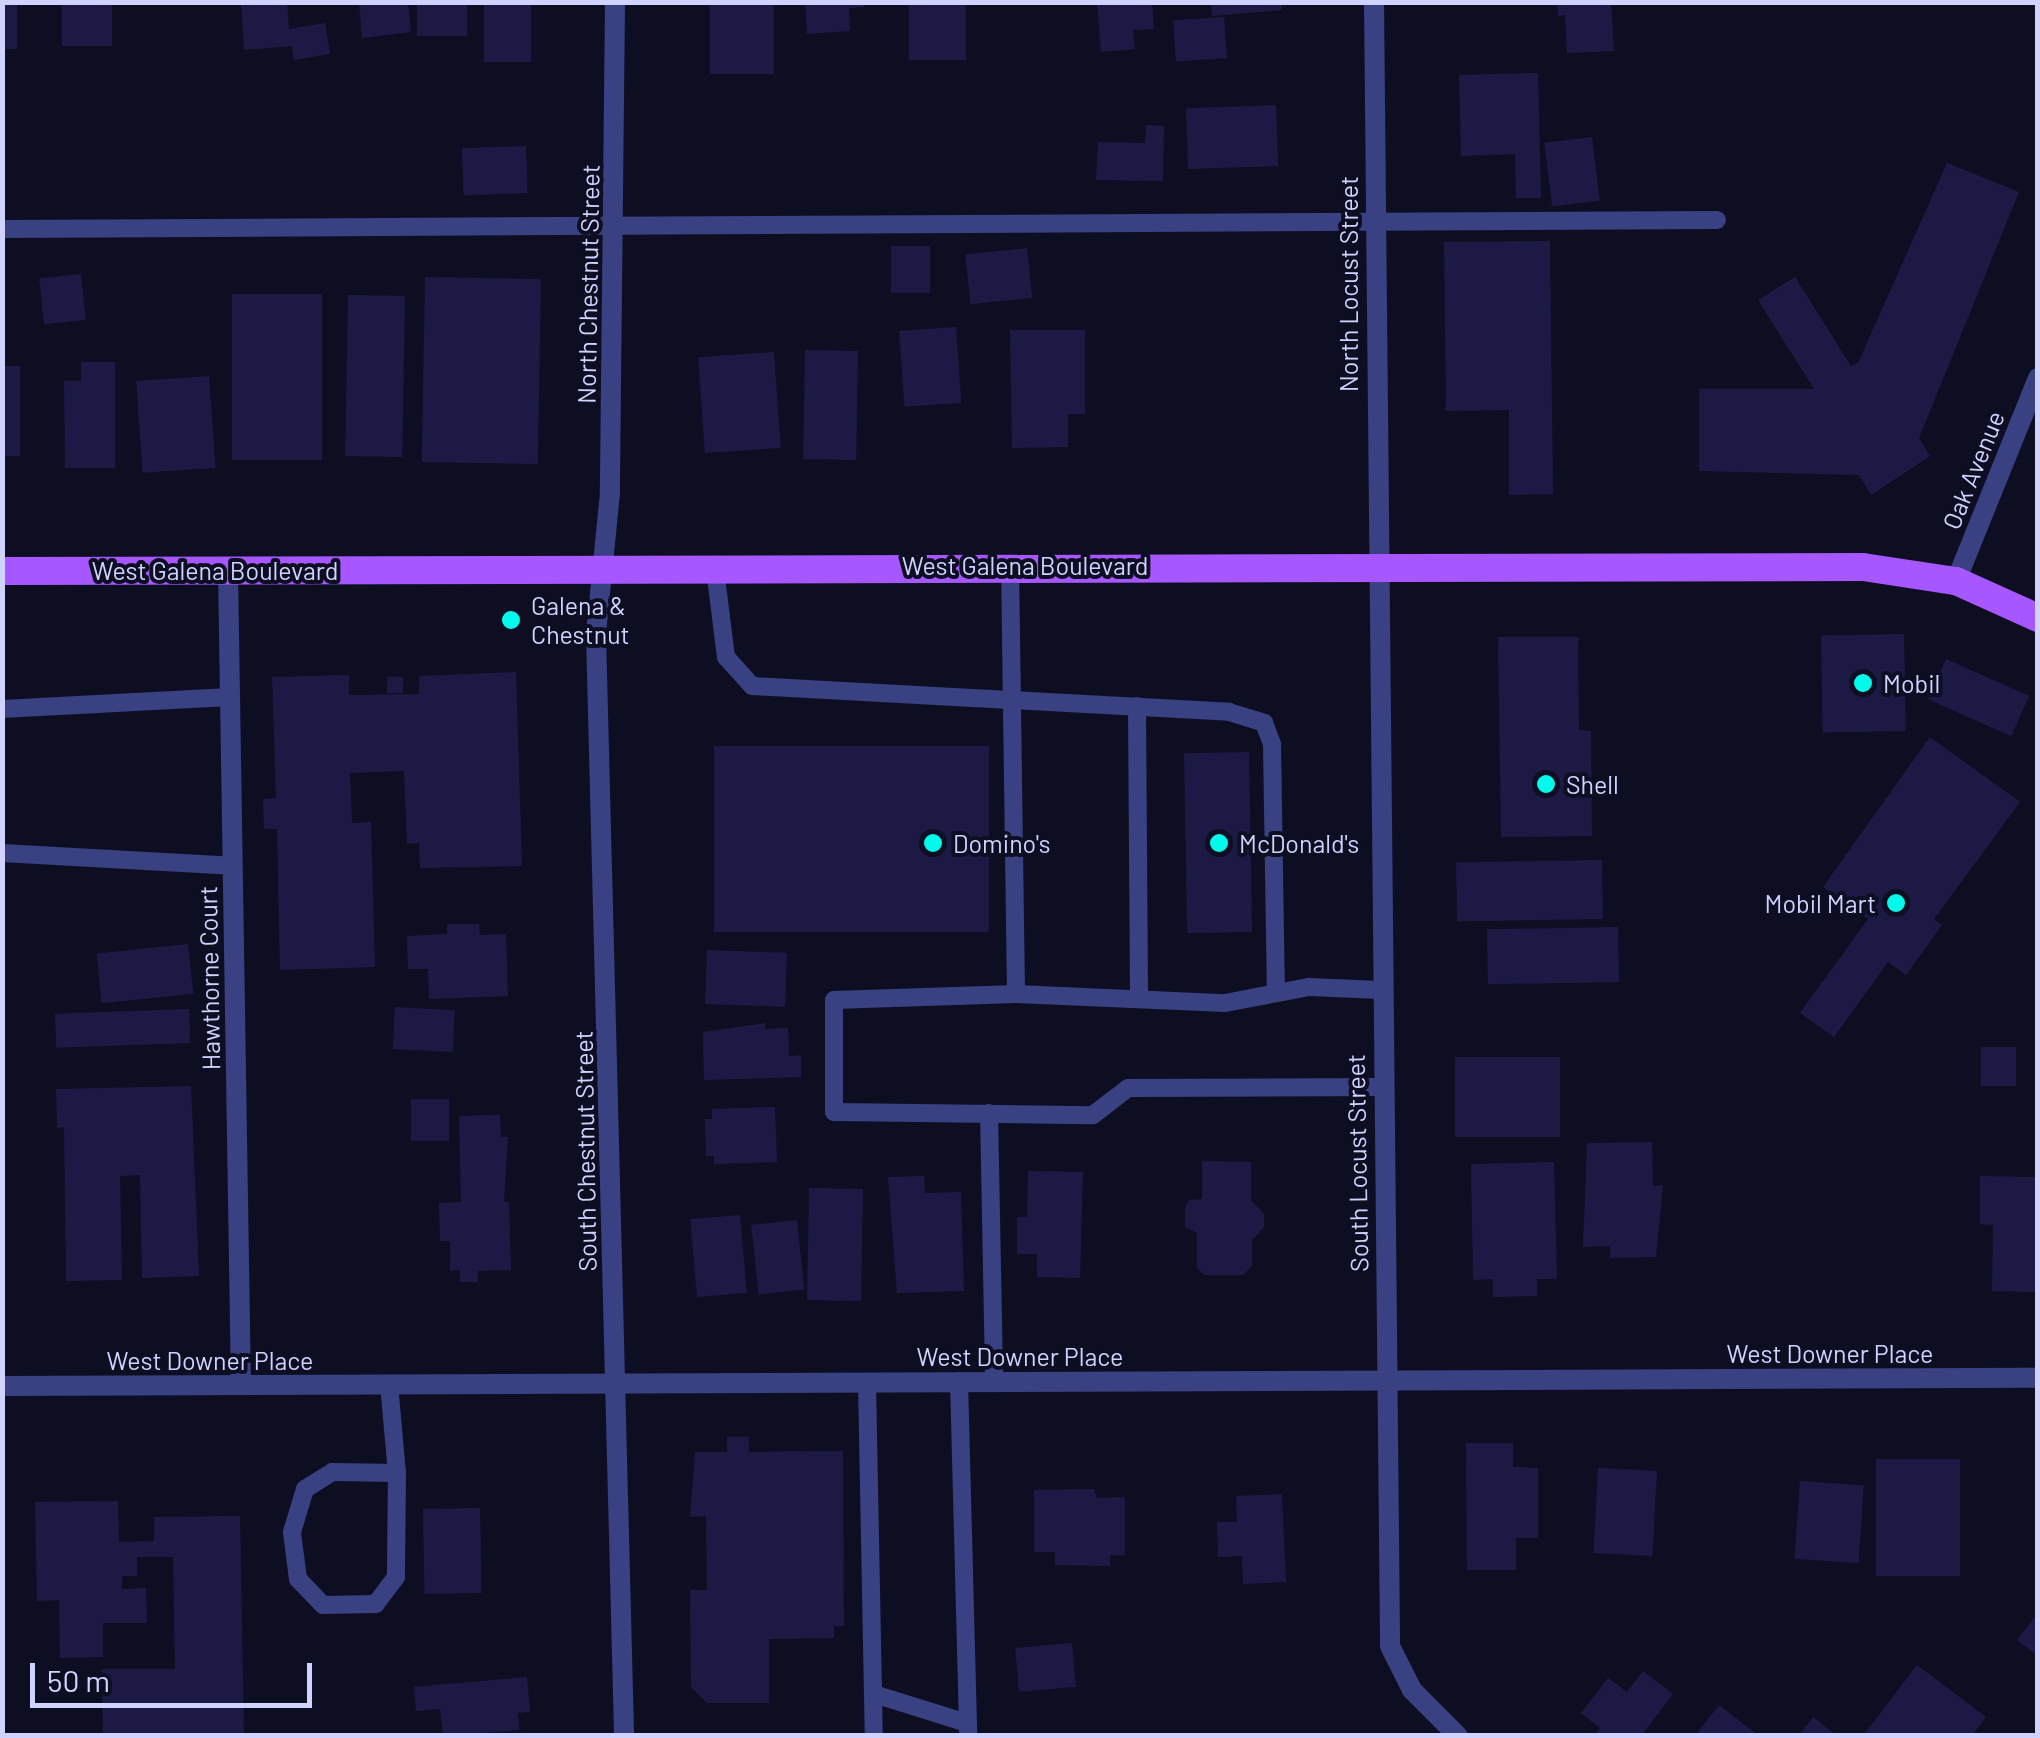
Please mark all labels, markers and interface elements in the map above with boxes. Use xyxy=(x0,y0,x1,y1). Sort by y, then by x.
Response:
street label: North Chestnut Street xyxy=(571,164,605,404)
street label: North Locust Street xyxy=(1333,176,1363,392)
street label: Oak Avenue xyxy=(1936,406,2010,534)
street label: West Galena Boulevard xyxy=(902,550,1148,580)
street label: West Galena Boulevard xyxy=(92,555,338,585)
place label: Galena & Chestnut xyxy=(531,591,630,650)
marker: Galena & Chestnut xyxy=(500,609,522,631)
place label: Mobil xyxy=(1883,668,1940,698)
marker: Mobil xyxy=(1852,672,1874,694)
place label: Shell xyxy=(1566,769,1619,799)
marker: Shell xyxy=(1535,773,1557,795)
place label: Domino's xyxy=(953,828,1050,858)
place label: McDonald's xyxy=(1239,828,1359,858)
marker: Domino's xyxy=(922,832,944,854)
marker: McDonald's xyxy=(1208,832,1230,854)
street label: Hawthorne Court xyxy=(192,886,226,1070)
place label: Mobil Mart xyxy=(1765,888,1876,918)
marker: Mobil Mart xyxy=(1885,892,1907,914)
street label: South Chestnut Street xyxy=(568,1030,602,1272)
street label: South Locust Street xyxy=(1340,1054,1374,1272)
street label: West Downer Place xyxy=(1727,1338,1933,1368)
street label: West Downer Place xyxy=(917,1341,1123,1371)
street label: West Downer Place xyxy=(107,1345,313,1375)
scale bar xyxy=(35,1643,318,1705)
text: 50 m xyxy=(47,1662,110,1698)

